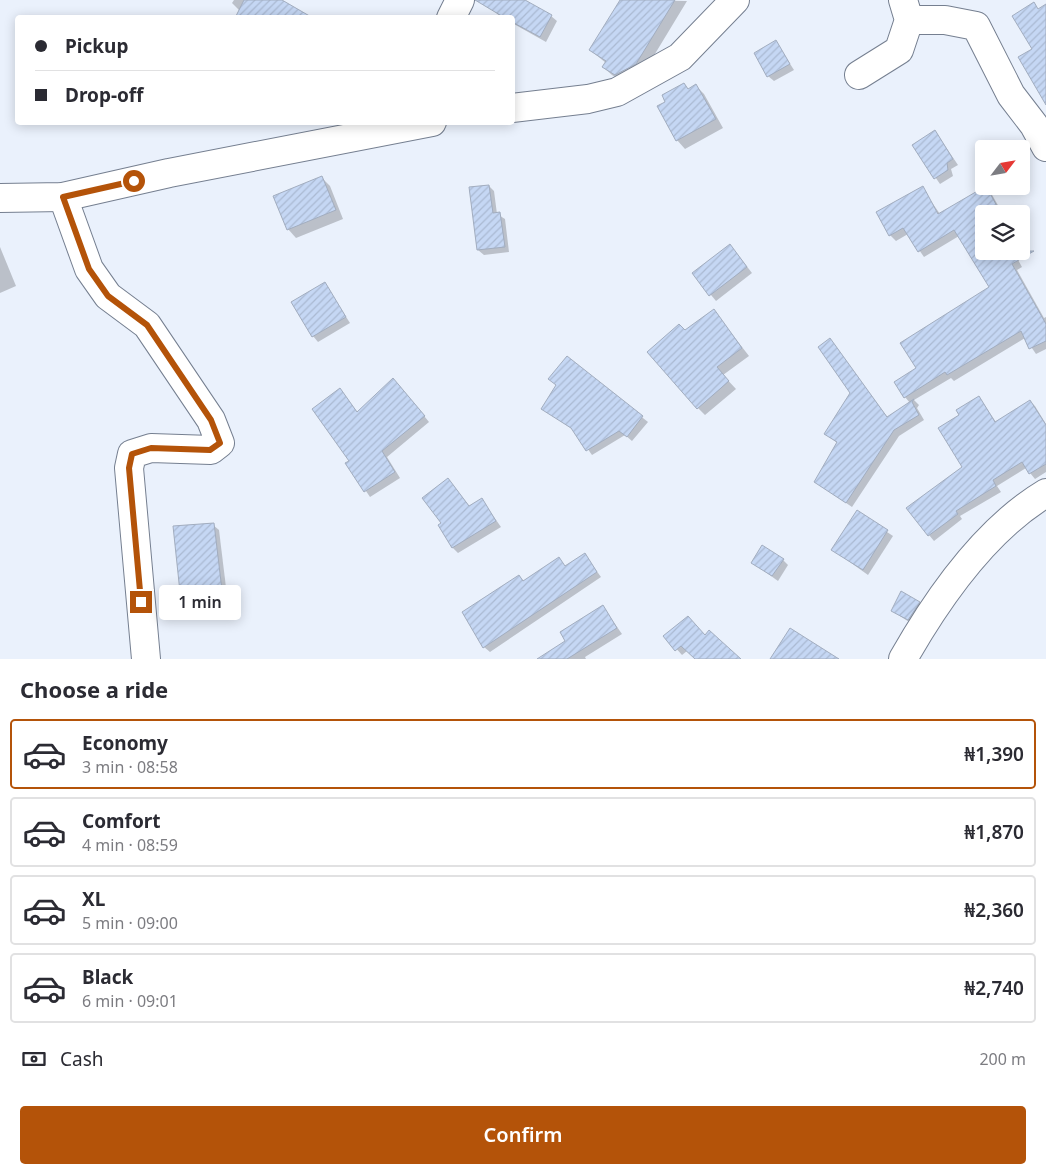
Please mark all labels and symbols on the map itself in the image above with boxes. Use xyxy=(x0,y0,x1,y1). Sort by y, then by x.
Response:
north arrow xyxy=(975,140,1030,195)
route start xyxy=(123,170,145,192)
callout: 1 min xyxy=(158,584,241,620)
route end xyxy=(130,591,152,613)

